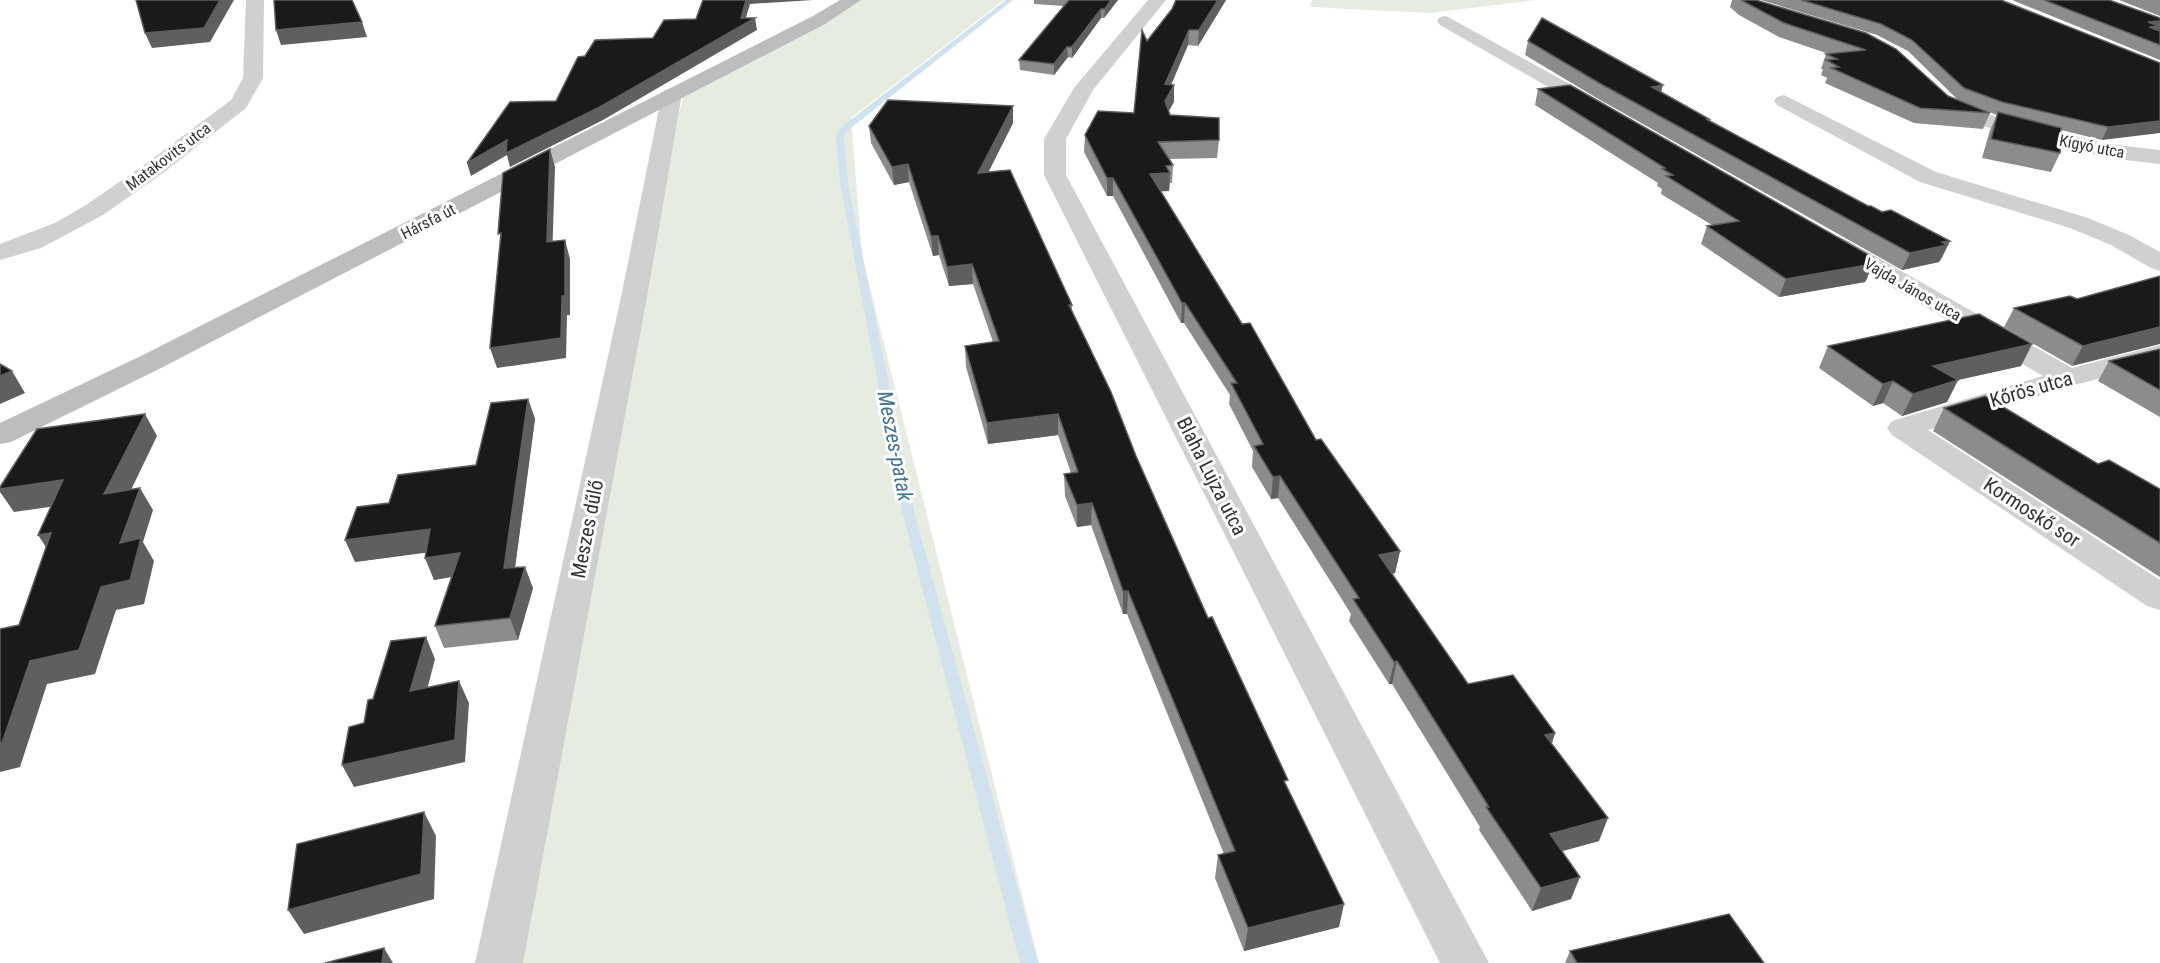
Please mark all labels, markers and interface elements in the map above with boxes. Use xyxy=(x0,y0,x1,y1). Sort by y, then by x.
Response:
street label: Matakovits utca xyxy=(122,118,214,194)
street label: Kígyó utca xyxy=(2058,131,2126,162)
street label: Hársfa út xyxy=(398,200,459,243)
street label: Vajda János utca xyxy=(1861,254,1965,325)
street label: Kőrös utca xyxy=(1987,366,2075,412)
water label: Meszes-patak xyxy=(873,389,918,504)
street label: Blaha Lujza utca xyxy=(1172,413,1252,539)
street label: Kormoskő sor xyxy=(1979,472,2085,552)
street label: Meszes dűlő xyxy=(566,478,608,580)

